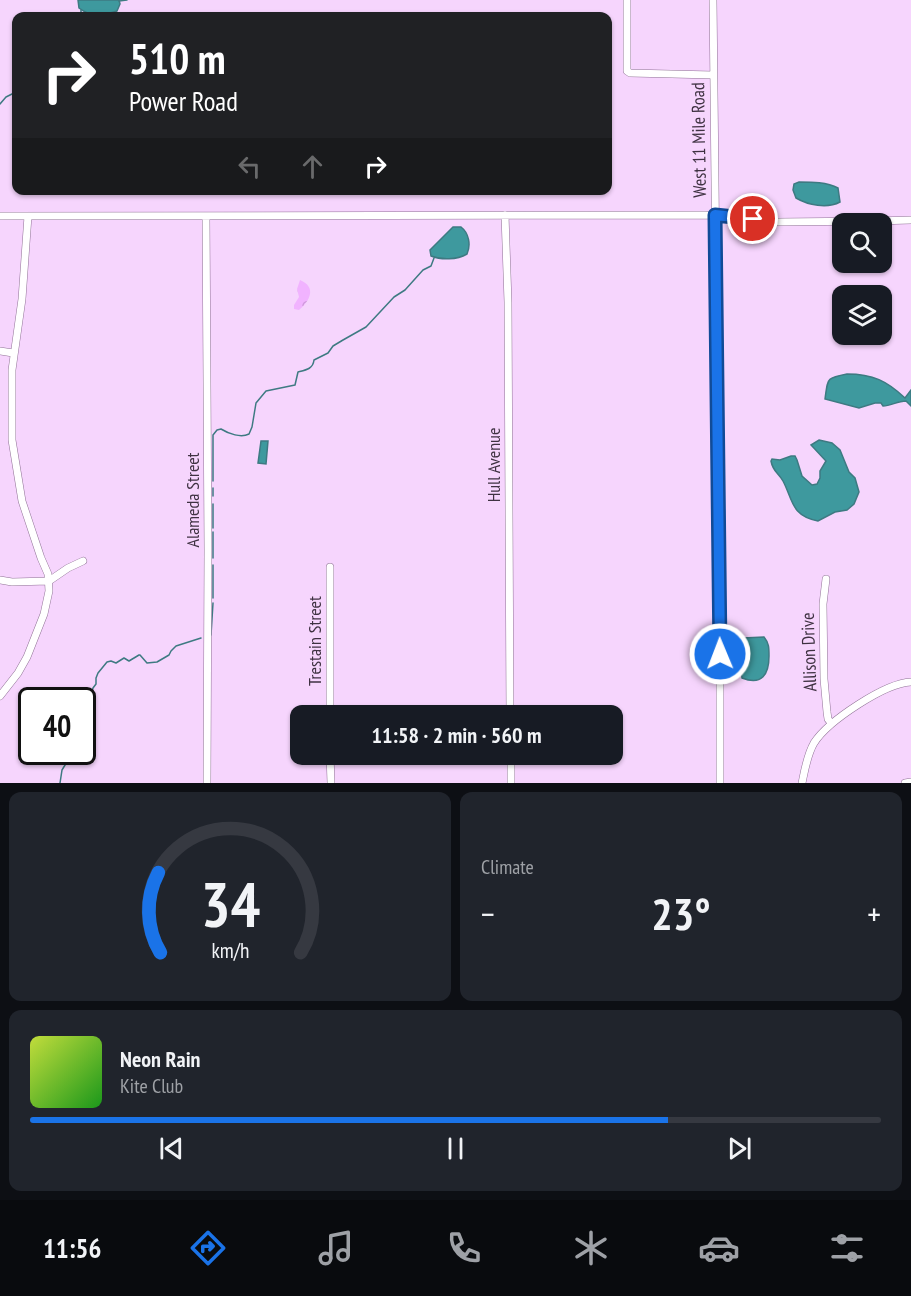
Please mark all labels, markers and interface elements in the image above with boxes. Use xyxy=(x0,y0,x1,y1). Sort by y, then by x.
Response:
text: 510 m xyxy=(129,31,226,86)
icon: right xyxy=(30,36,108,114)
street label: West 11 Mile Road xyxy=(686,82,711,198)
text: Power Road xyxy=(129,84,238,118)
icon: left xyxy=(233,150,266,183)
icon: ahead xyxy=(296,150,329,183)
icon: right xyxy=(359,150,392,183)
pin xyxy=(727,193,778,244)
icon: arrive xyxy=(736,202,769,235)
map controls xyxy=(832,213,892,345)
button: search xyxy=(832,213,892,273)
button: layers xyxy=(832,285,892,345)
street label: Hull Avenue xyxy=(482,428,505,502)
street label: Alameda Street xyxy=(181,452,204,548)
street label: Trestain Street xyxy=(303,596,326,686)
street label: Allison Drive xyxy=(796,612,821,692)
position arrow xyxy=(688,622,752,686)
speed limit sign: 40 xyxy=(18,687,96,765)
text: 11:58 · 2 min · 560 m xyxy=(371,721,542,749)
text: Climate xyxy=(481,854,534,880)
text: 34 xyxy=(200,863,260,944)
text: 23° xyxy=(651,884,711,942)
text: − xyxy=(481,892,495,935)
text: + xyxy=(867,892,881,935)
text: km/h xyxy=(211,937,249,965)
text: Neon Rain xyxy=(120,1045,200,1073)
text: Kite Club xyxy=(120,1073,183,1099)
icon: previous xyxy=(155,1132,188,1165)
icon: pause xyxy=(439,1132,472,1165)
icon: next xyxy=(723,1132,756,1165)
icon: directions xyxy=(187,1227,229,1269)
icon: music xyxy=(315,1227,357,1269)
icon: phone xyxy=(443,1227,485,1269)
icon: climate xyxy=(570,1227,612,1269)
icon: car xyxy=(698,1227,740,1269)
icon: filters xyxy=(826,1227,868,1269)
text: 11:56 xyxy=(43,1231,101,1265)

